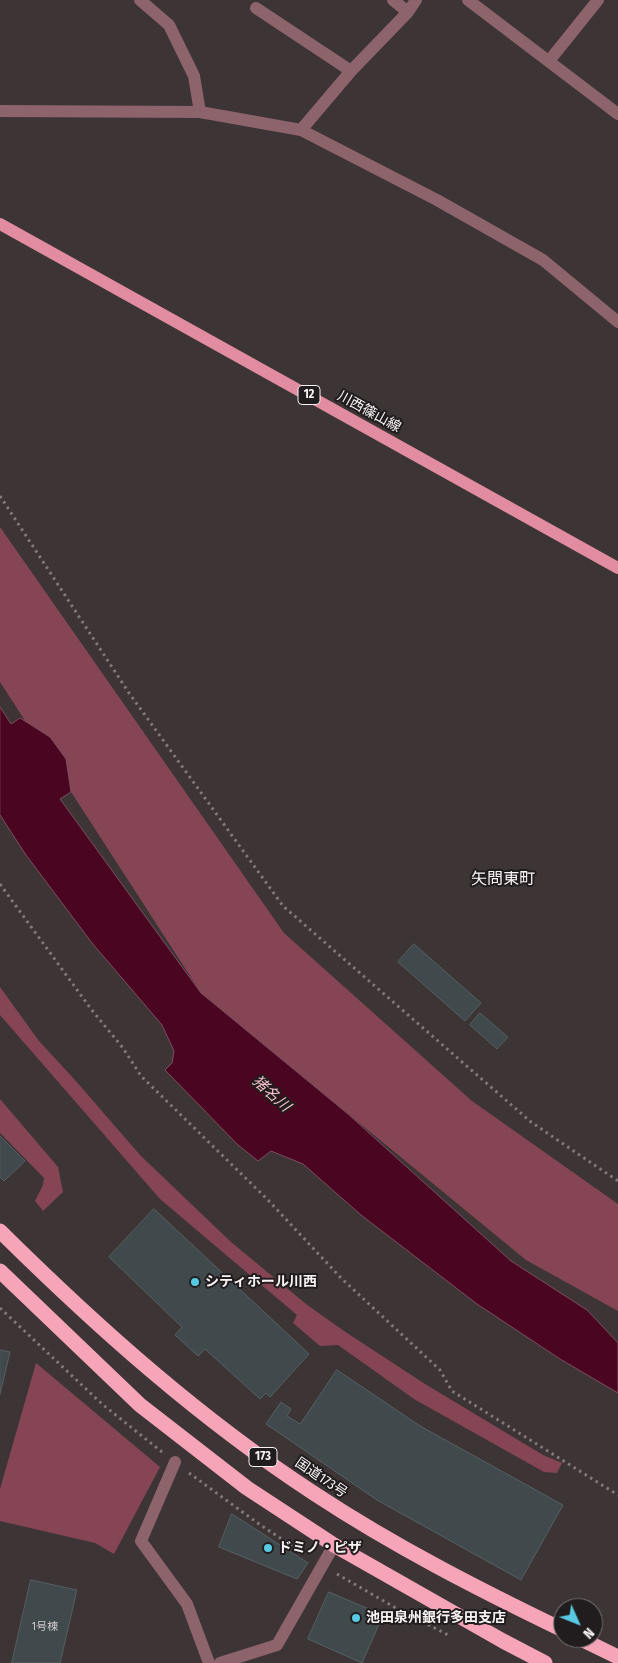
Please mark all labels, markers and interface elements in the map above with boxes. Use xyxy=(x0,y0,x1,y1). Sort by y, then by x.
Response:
road number: 12 xyxy=(298,386,320,404)
street label: 川西篠山線 xyxy=(334,388,404,436)
district label: 矢問東町 xyxy=(471,870,535,890)
water label: 猪名川 xyxy=(248,1072,294,1116)
place label: シティホール川西 xyxy=(205,1274,317,1290)
marker: シティホール川西 xyxy=(189,1276,201,1288)
road number: 173 xyxy=(249,1448,277,1466)
street label: 国道173号 xyxy=(292,1454,350,1502)
place label: ドミノ・ピザ xyxy=(278,1540,362,1556)
marker: ドミノ・ピザ xyxy=(262,1542,274,1554)
north arrow xyxy=(553,1598,603,1648)
place label: 池田泉州銀行多田支店 xyxy=(366,1610,506,1626)
marker: 池田泉州銀行多田支店 xyxy=(350,1612,362,1624)
house number: 1号棟 xyxy=(32,1620,58,1634)
text: N xyxy=(579,1624,597,1642)

